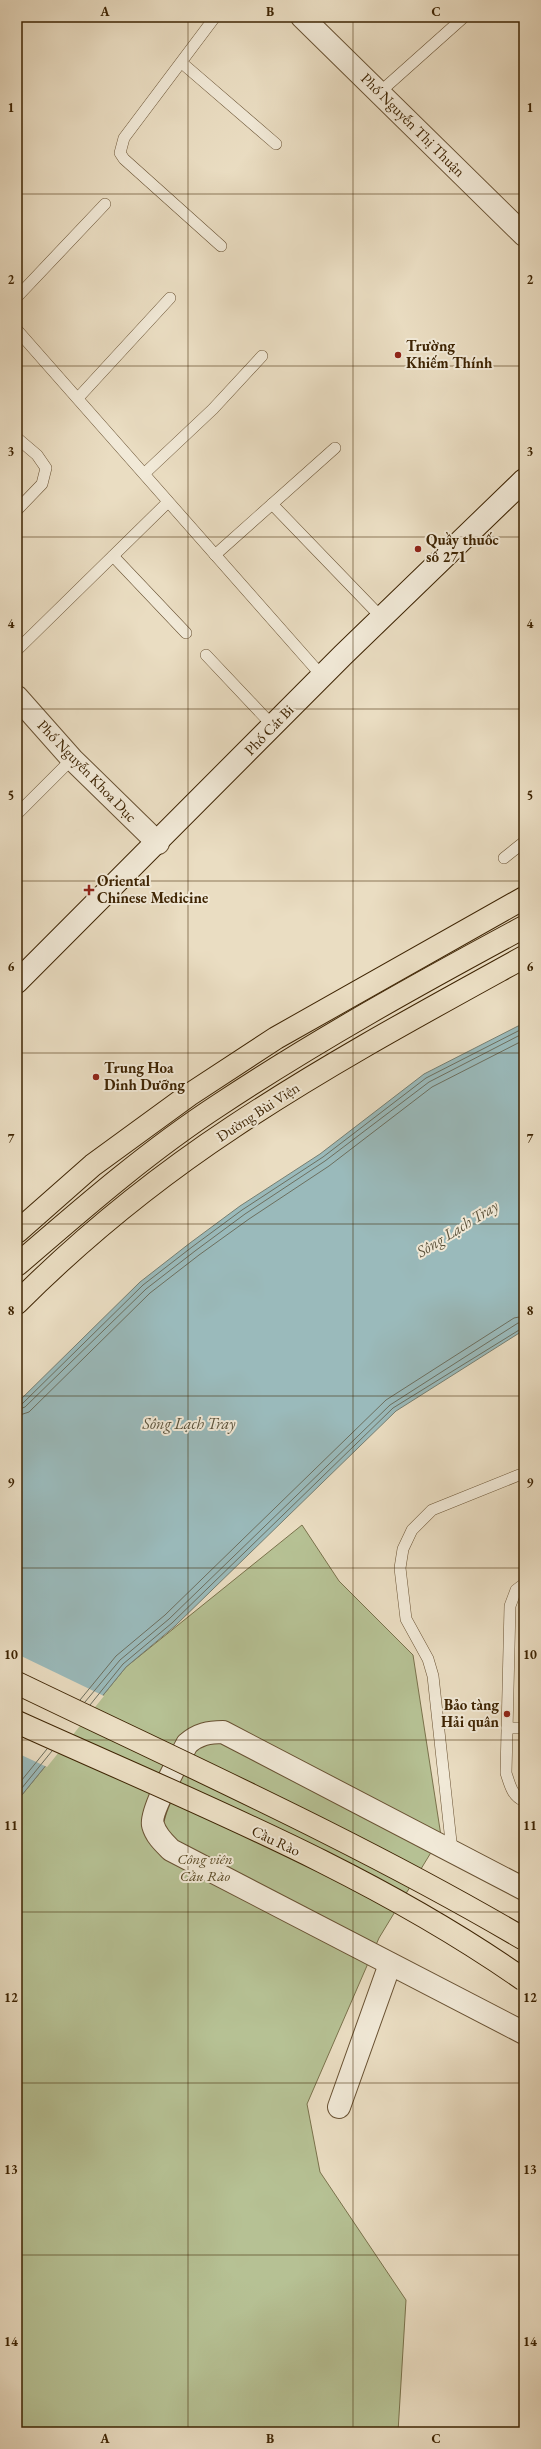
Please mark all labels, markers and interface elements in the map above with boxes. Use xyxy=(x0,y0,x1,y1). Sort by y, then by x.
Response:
text: A xyxy=(99,3,110,20)
text: B xyxy=(266,3,274,20)
text: C xyxy=(431,3,441,20)
street label: Phố Nguyễn Thị Thuận xyxy=(357,69,470,181)
text: 1 xyxy=(8,99,15,116)
text: 1 xyxy=(527,99,534,116)
text: 2 xyxy=(8,271,15,288)
text: 2 xyxy=(527,271,534,288)
place label: Trường Khiếm Thính xyxy=(406,336,493,372)
marker: Trường Khiếm Thính xyxy=(393,350,403,360)
text: 3 xyxy=(8,443,15,460)
text: 3 xyxy=(527,443,534,460)
place label: Quầy thuốc số 271 xyxy=(426,530,499,566)
marker: Quầy thuốc số 271 xyxy=(413,544,423,554)
text: 4 xyxy=(8,615,15,632)
text: 4 xyxy=(527,615,534,632)
street label: Phố Cát Bi xyxy=(240,700,298,759)
street label: Phố Nguyễn Khoa Dục xyxy=(34,715,141,826)
text: 5 xyxy=(8,787,14,804)
text: 5 xyxy=(527,787,533,804)
place label: Oriental Chinese Medicine xyxy=(97,871,208,907)
marker: Oriental Chinese Medicine xyxy=(84,885,94,895)
text: 6 xyxy=(8,958,15,975)
text: 6 xyxy=(527,958,534,975)
place label: Trung Hoa Dinh Dưỡng xyxy=(104,1058,185,1094)
marker: Trung Hoa Dinh Dưỡng xyxy=(91,1072,101,1082)
street label: Đường Bùi Viện xyxy=(213,1078,303,1146)
text: 7 xyxy=(8,1130,15,1147)
text: 7 xyxy=(527,1130,534,1147)
water label: Sông Lạch Tray xyxy=(411,1195,503,1262)
text: 8 xyxy=(8,1302,15,1319)
text: 8 xyxy=(527,1302,534,1319)
water label: Sông Lạch Tray xyxy=(142,1413,236,1434)
text: 9 xyxy=(8,1474,15,1491)
text: 9 xyxy=(527,1474,534,1491)
text: 10 xyxy=(4,1646,18,1663)
text: 10 xyxy=(523,1646,537,1663)
place label: Bảo tàng Hải quân xyxy=(441,1695,500,1731)
marker: Bảo tàng Hải quân xyxy=(502,1709,512,1719)
text: 11 xyxy=(4,1817,18,1834)
text: 11 xyxy=(523,1817,537,1834)
street label: Cầu Rào xyxy=(249,1821,304,1860)
park label: Công viên Cầu Rào xyxy=(177,1849,233,1885)
text: 12 xyxy=(4,1989,18,2006)
text: 12 xyxy=(523,1989,537,2006)
text: 13 xyxy=(4,2161,18,2178)
text: 13 xyxy=(523,2161,537,2178)
text: 14 xyxy=(4,2333,18,2350)
text: 14 xyxy=(523,2333,537,2350)
text: A xyxy=(99,2430,110,2447)
text: B xyxy=(266,2430,274,2447)
text: C xyxy=(431,2430,441,2447)

